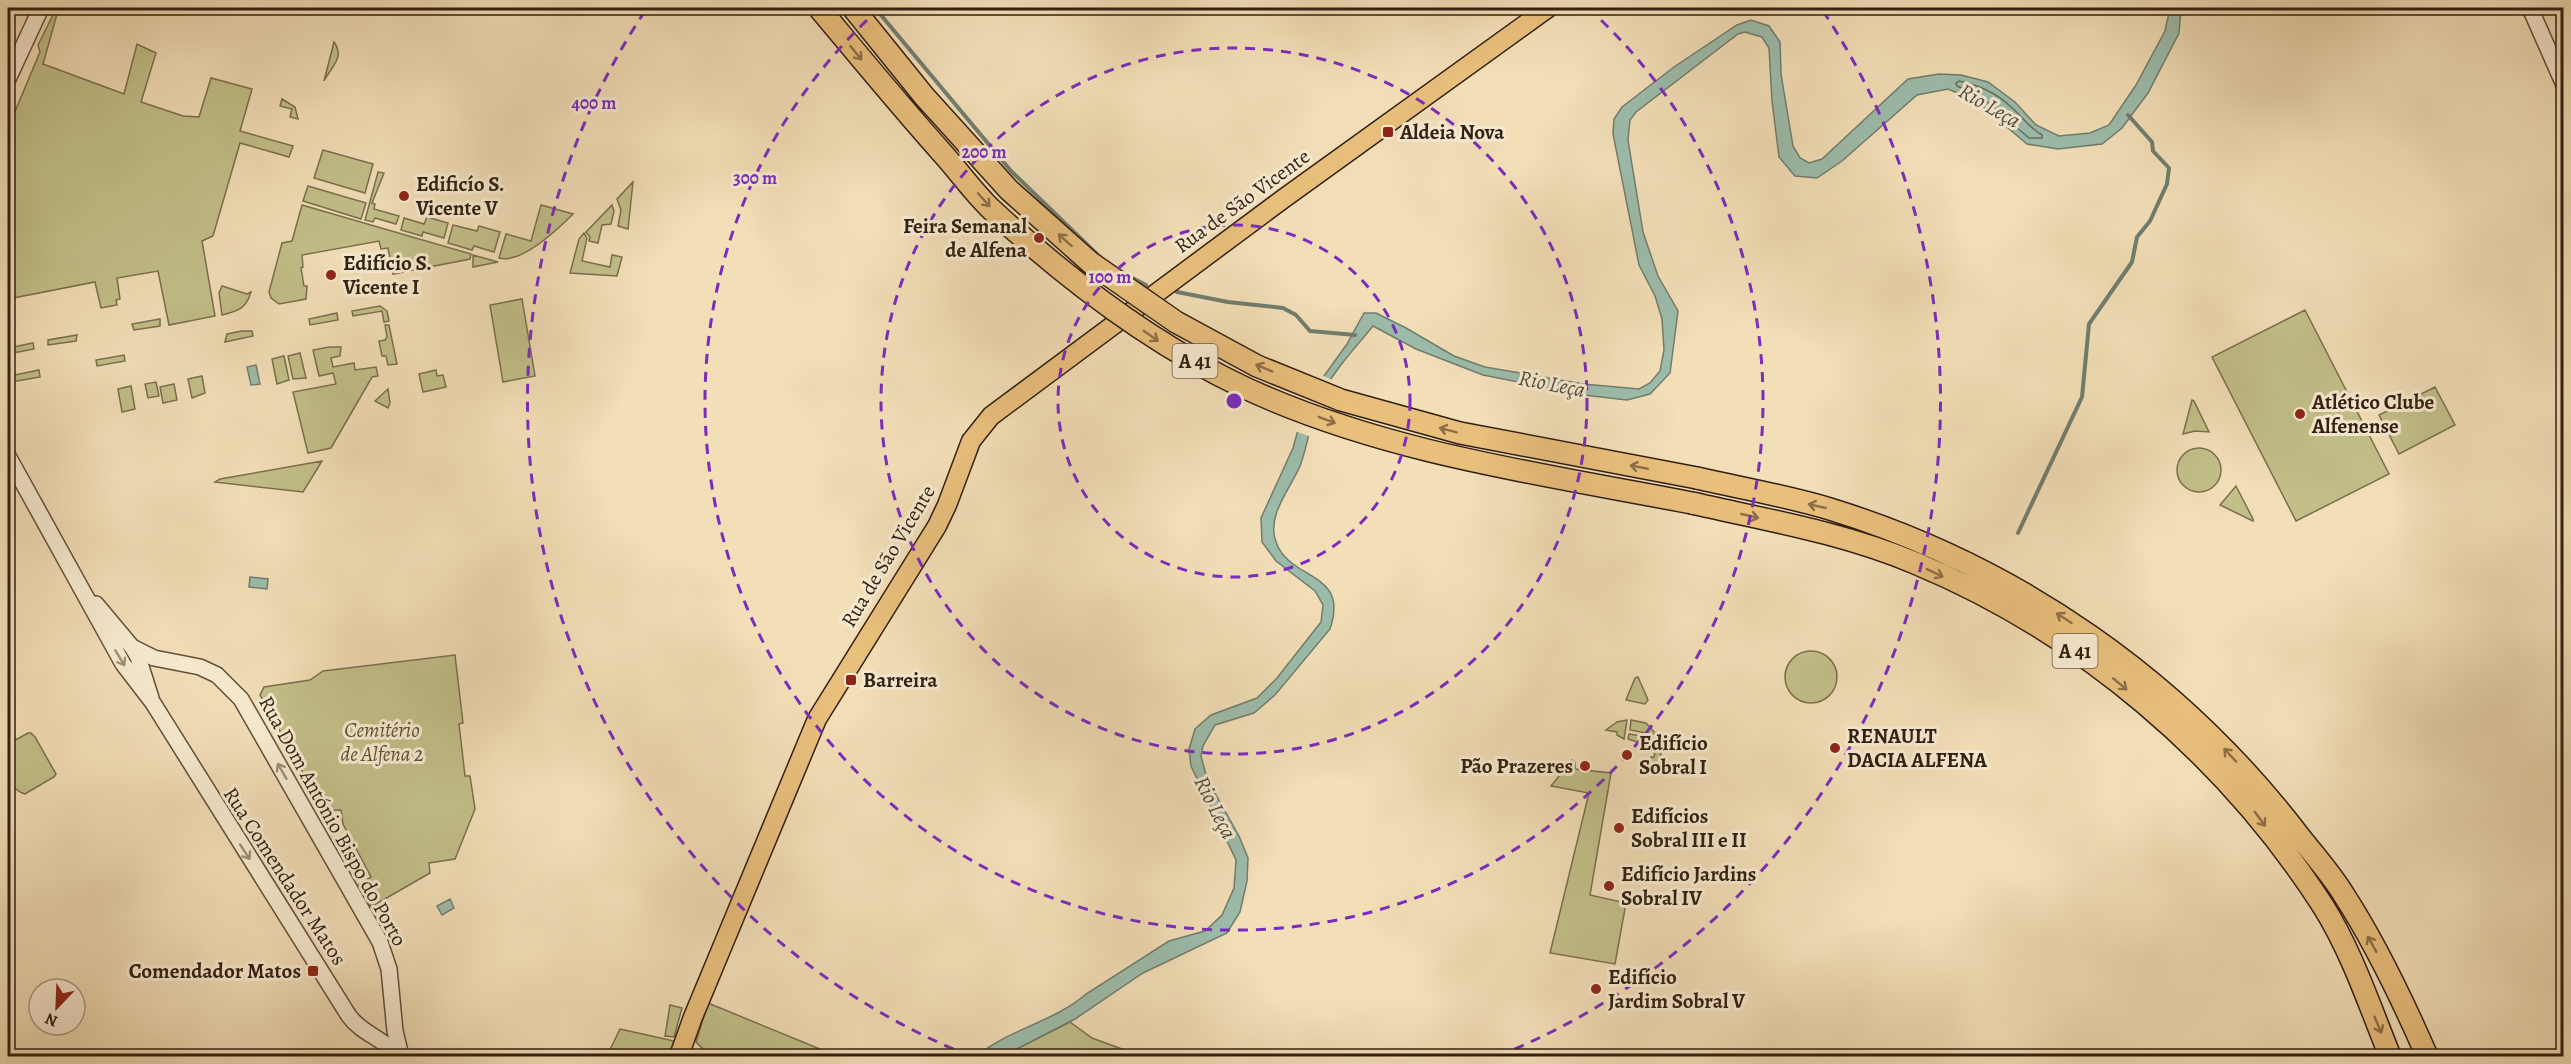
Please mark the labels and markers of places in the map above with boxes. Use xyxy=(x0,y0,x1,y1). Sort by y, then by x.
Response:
place label: Aldeia Nova xyxy=(1399,118,1505,146)
marker: Aldeia Nova xyxy=(1381,125,1395,139)
place label: Edificío S. Vicente V xyxy=(415,170,504,222)
marker: Edificío S. Vicente V xyxy=(397,189,411,203)
place label: Feira Semanal de Alfena xyxy=(903,212,1028,264)
marker: Feira Semanal de Alfena xyxy=(1032,231,1046,245)
place label: Edifício S. Vicente I xyxy=(342,249,432,301)
marker: Edifício S. Vicente I xyxy=(324,268,338,282)
place label: Atlético Clube Alfenense xyxy=(2311,388,2434,440)
centre of rings xyxy=(1224,391,1244,411)
marker: Atlético Clube Alfenense xyxy=(2293,407,2307,421)
place label: Barreira xyxy=(863,666,939,694)
marker: Barreira xyxy=(844,673,858,687)
place label: RENAULT DACIA ALFENA xyxy=(1847,722,1988,774)
place label: Edifício Sobral I xyxy=(1639,729,1708,781)
marker: RENAULT DACIA ALFENA xyxy=(1828,741,1842,755)
marker: Edifício Sobral I xyxy=(1620,748,1634,762)
place label: Pão Prazeres xyxy=(1460,752,1573,780)
marker: Pão Prazeres xyxy=(1578,759,1592,773)
place label: Edifícios Sobral III e II xyxy=(1631,802,1747,854)
marker: Edifícios Sobral III e II xyxy=(1612,821,1626,835)
place label: Edifício Jardins Sobral IV xyxy=(1621,860,1756,912)
marker: Edifício Jardins Sobral IV xyxy=(1602,879,1616,893)
place label: Comendador Matos xyxy=(129,957,301,985)
place label: Edifício Jardim Sobral V xyxy=(1608,963,1746,1015)
marker: Comendador Matos xyxy=(306,964,320,978)
marker: Edifício Jardim Sobral V xyxy=(1589,982,1603,996)

